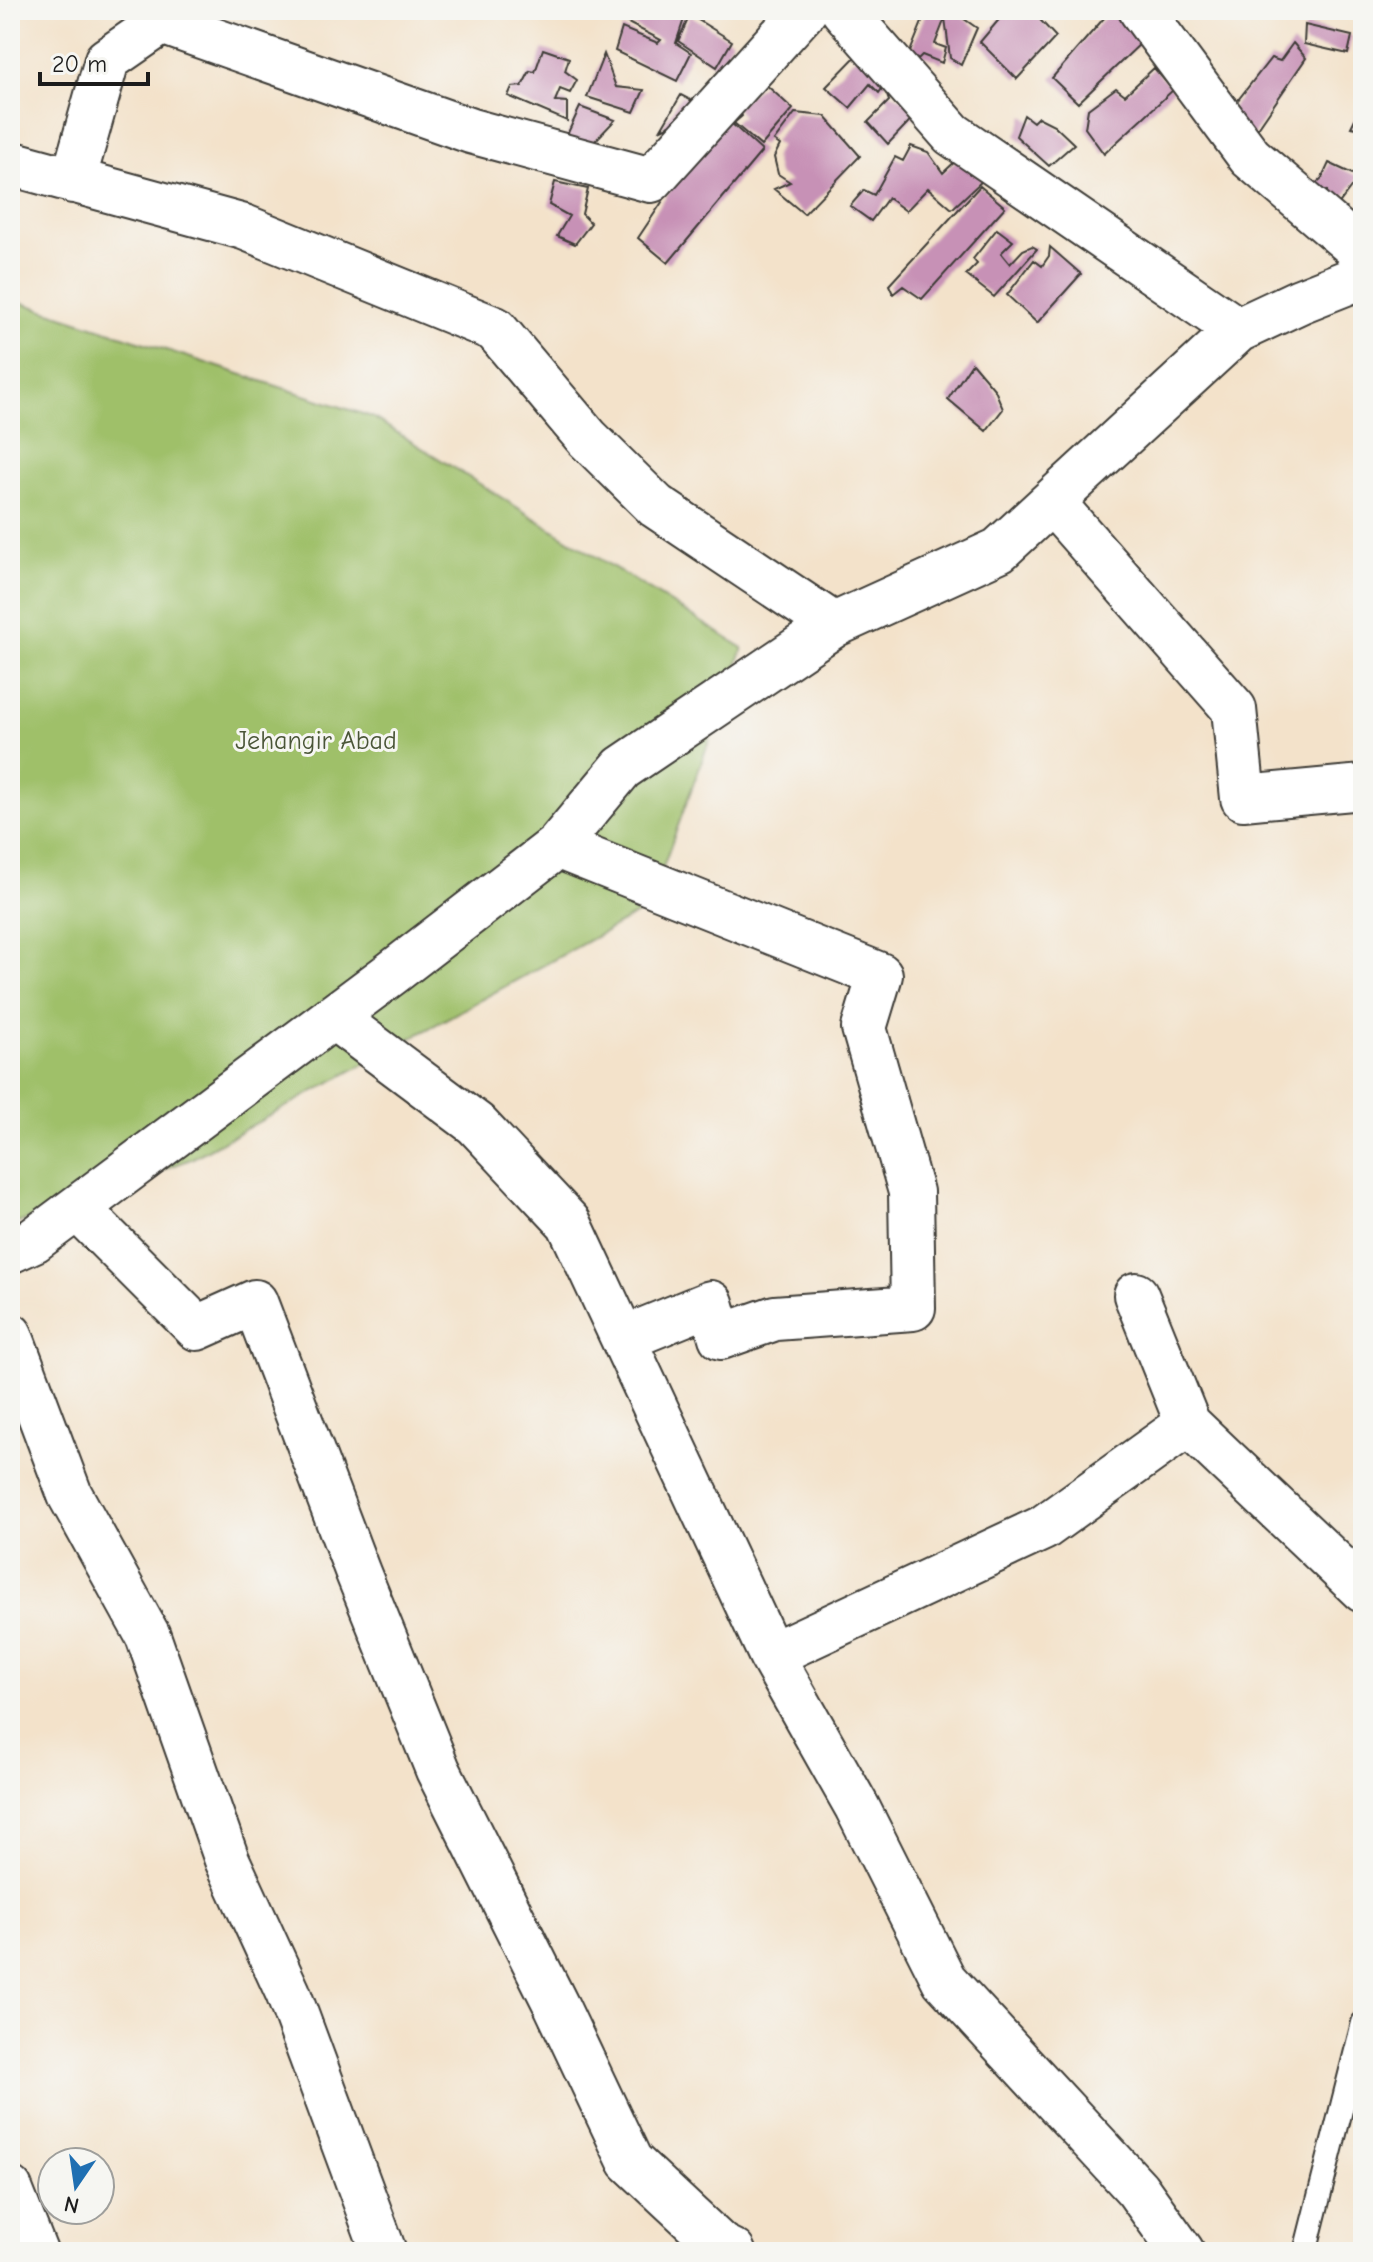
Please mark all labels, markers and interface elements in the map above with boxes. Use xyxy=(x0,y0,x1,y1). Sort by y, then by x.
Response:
scale bar xyxy=(40,36,148,86)
text: 20 m xyxy=(52,50,107,78)
park label: Jehangir Abad xyxy=(235,726,397,756)
north arrow xyxy=(36,2146,116,2226)
text: N xyxy=(62,2190,82,2219)

